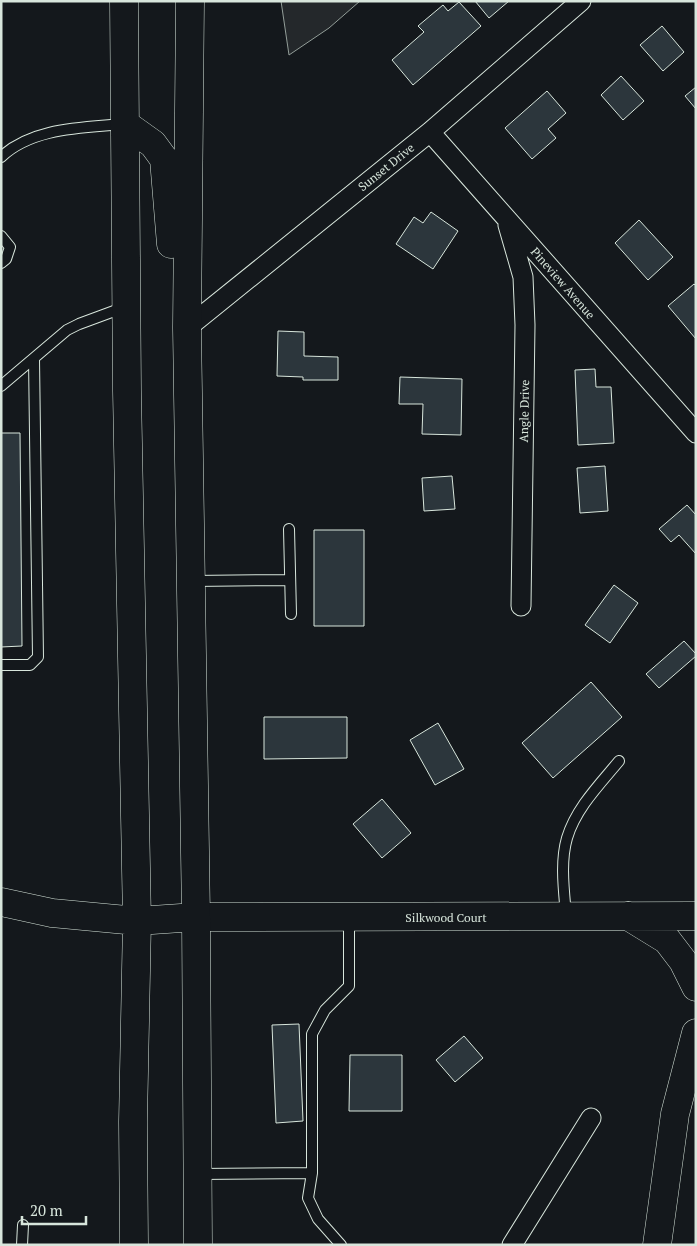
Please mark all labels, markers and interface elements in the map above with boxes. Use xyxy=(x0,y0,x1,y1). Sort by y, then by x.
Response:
street label: Sunset Drive xyxy=(355,140,417,194)
street label: Pineview Avenue xyxy=(528,244,598,322)
street label: Angle Drive xyxy=(516,379,532,443)
street label: Silkwood Court xyxy=(405,910,487,925)
scale bar xyxy=(22,1194,86,1226)
text: 20 m xyxy=(30,1200,63,1220)

